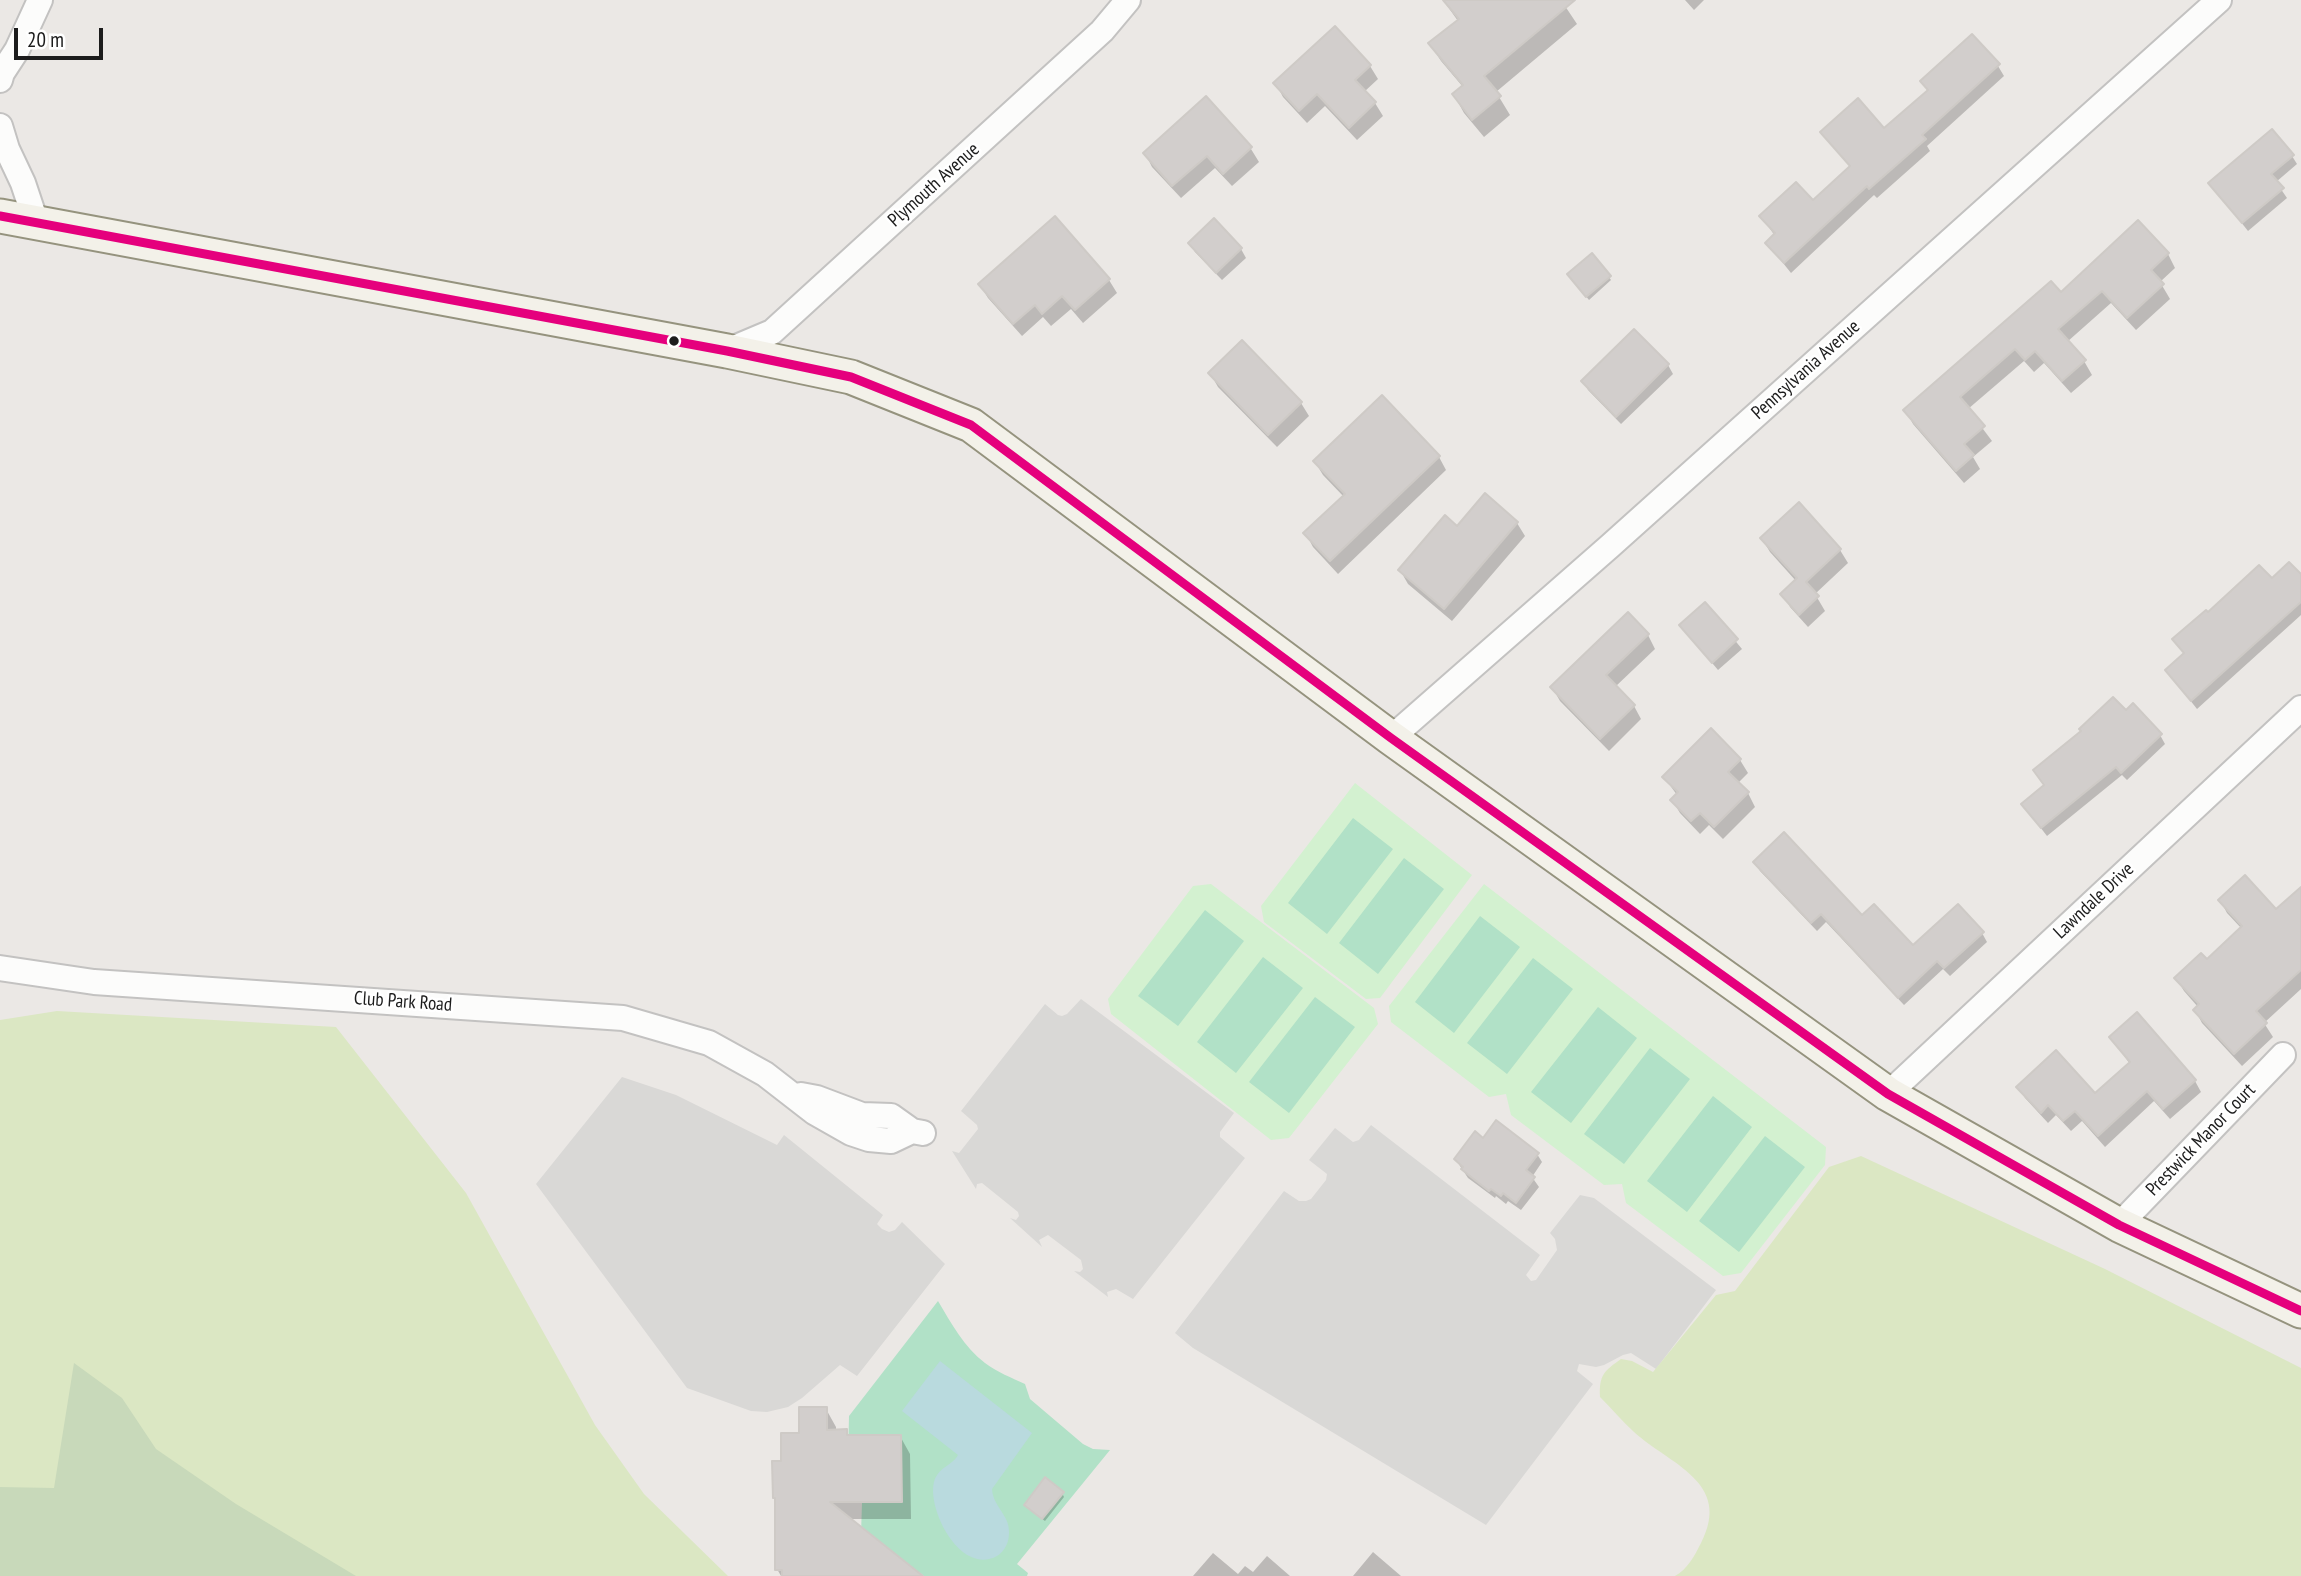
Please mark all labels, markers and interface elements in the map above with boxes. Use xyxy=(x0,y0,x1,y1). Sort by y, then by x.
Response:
scale bar xyxy=(18,14,107,58)
text: 20 m xyxy=(27,26,64,53)
street label: Plymouth Avenue xyxy=(884,138,984,232)
street label: Pennsylvania Avenue xyxy=(1747,315,1865,425)
unlabelled marker xyxy=(667,334,681,348)
street label: Lawndale Drive xyxy=(2049,858,2139,944)
street label: Club Park Road xyxy=(353,987,453,1017)
street label: Prestwick Manor Court xyxy=(2142,1079,2260,1201)

